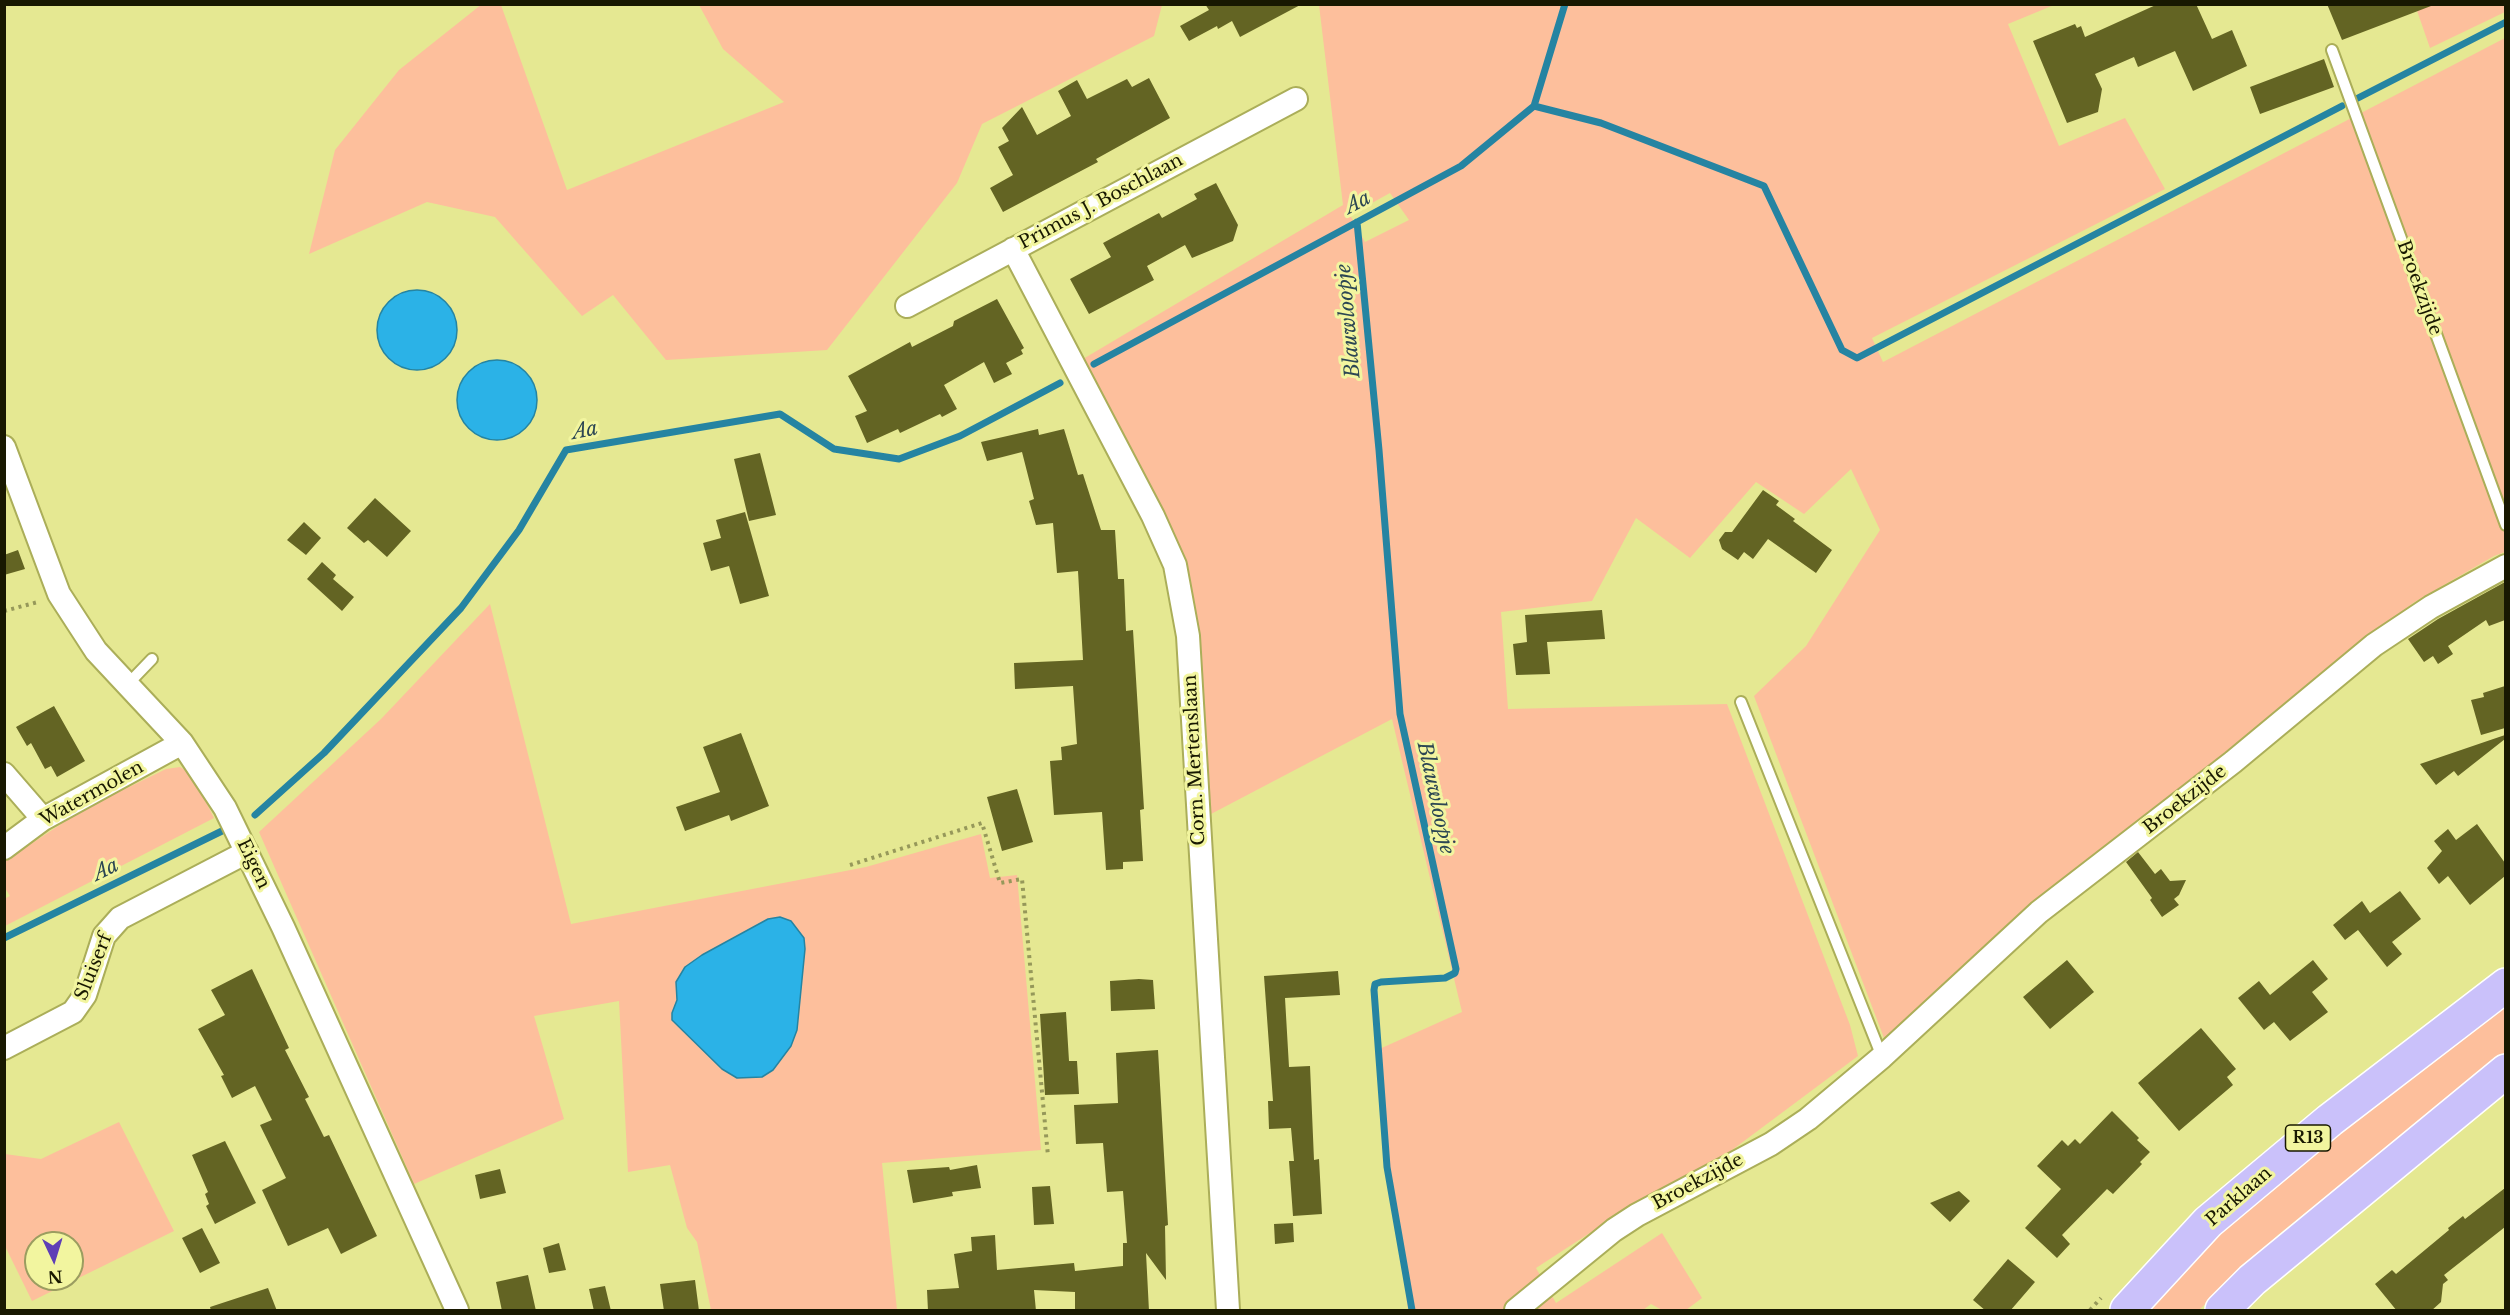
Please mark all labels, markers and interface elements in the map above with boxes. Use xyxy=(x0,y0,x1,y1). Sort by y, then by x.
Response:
street label: Primus J. Boschlaan xyxy=(1015,150,1187,254)
water label: Aa xyxy=(1341,186,1375,220)
street label: Broekzijde xyxy=(2392,238,2446,338)
water label: Blauwloopje xyxy=(1332,263,1366,379)
water label: Aa xyxy=(570,417,600,445)
street label: Corn. Mertenslaan xyxy=(1180,674,1210,846)
water label: Blauwloopje xyxy=(1411,740,1459,856)
street label: Watermolen xyxy=(37,757,147,831)
street label: Broekzijde xyxy=(2139,761,2231,839)
street label: Eigen xyxy=(232,836,274,892)
water label: Aa xyxy=(89,854,123,886)
street label: Sluiserf xyxy=(71,930,117,1004)
road number: R13 xyxy=(2286,1125,2330,1151)
street label: Broekzijde xyxy=(1649,1149,1747,1215)
street label: Parklaan xyxy=(2202,1163,2276,1231)
north arrow xyxy=(24,1231,84,1291)
text: N xyxy=(47,1266,63,1287)

